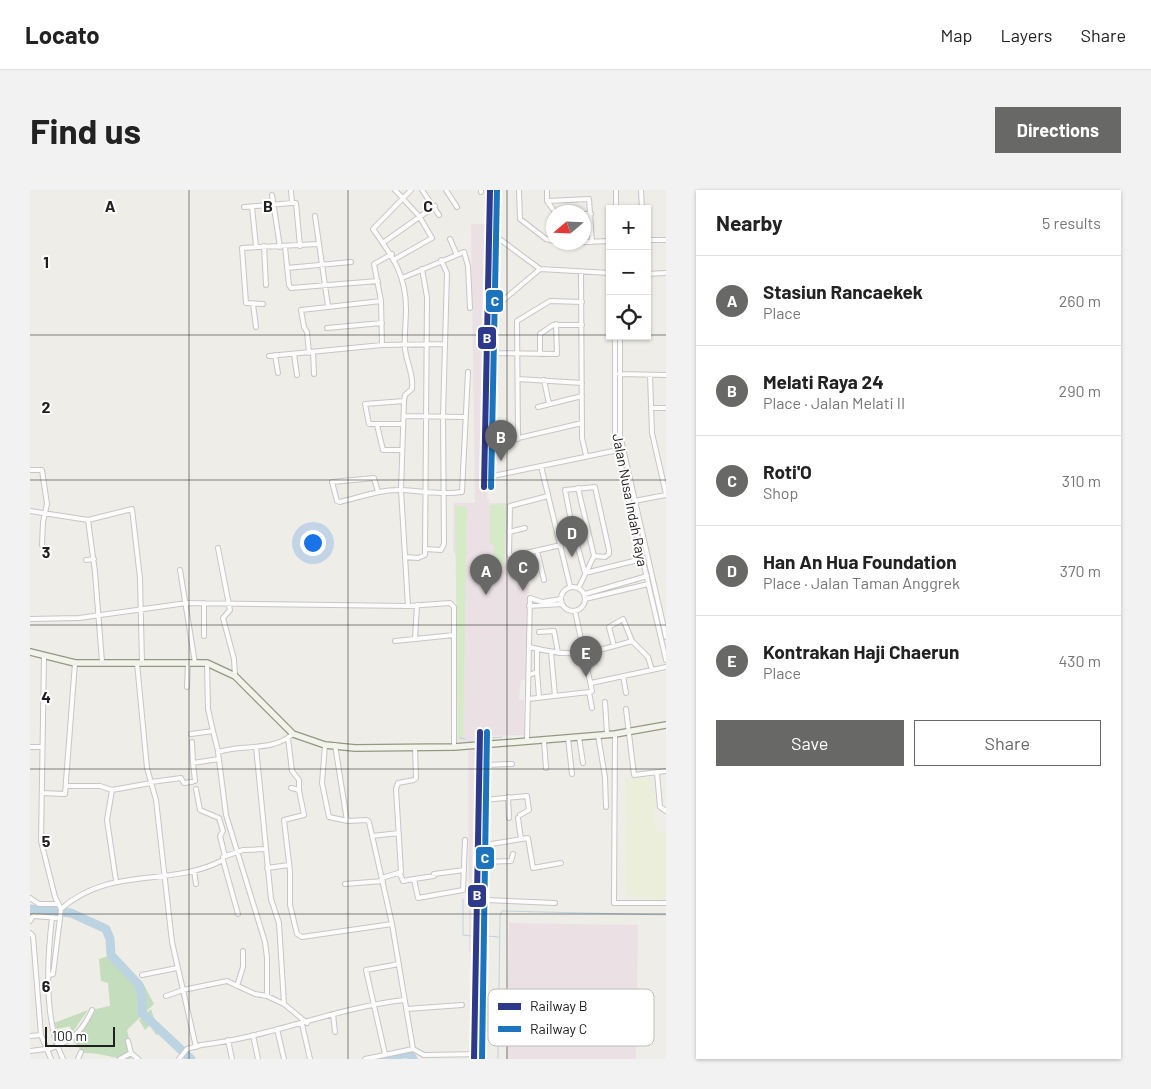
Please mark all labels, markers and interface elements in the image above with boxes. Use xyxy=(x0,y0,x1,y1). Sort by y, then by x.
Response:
text: Locato xyxy=(25,20,100,49)
text: Map xyxy=(940,24,972,46)
text: Layers xyxy=(1000,24,1053,46)
text: Share xyxy=(1081,24,1126,46)
button: Directions xyxy=(995,107,1121,153)
text: Find us xyxy=(30,109,141,151)
text: A xyxy=(105,196,116,215)
text: B xyxy=(263,196,273,215)
text: C xyxy=(423,196,433,215)
north arrow xyxy=(546,205,591,250)
map controls xyxy=(606,205,651,340)
button: + xyxy=(606,205,651,250)
text: Nearby xyxy=(716,210,782,235)
text: 5 results xyxy=(1042,213,1101,232)
button: − xyxy=(606,250,651,295)
text: 1 xyxy=(43,252,49,271)
text: Stasiun Rancaekek xyxy=(763,280,923,303)
line badge: C xyxy=(485,289,504,313)
text: A xyxy=(727,291,737,310)
text: 260 m xyxy=(1059,291,1101,310)
text: C xyxy=(491,292,499,309)
button: locate xyxy=(606,295,651,340)
text: Place xyxy=(763,303,801,322)
line badge: B xyxy=(477,326,497,350)
text: B xyxy=(483,329,491,346)
text: Melati Raya 24 xyxy=(763,370,884,393)
text: B xyxy=(727,381,737,400)
text: 290 m xyxy=(1059,381,1101,400)
text: Place · Jalan Melati II xyxy=(763,393,905,412)
text: 2 xyxy=(42,397,51,416)
pin: B xyxy=(485,420,517,461)
street label: Jalan Nusa Indah Raya xyxy=(609,432,652,568)
text: Roti'O xyxy=(763,460,812,483)
text: C xyxy=(727,471,737,490)
text: 310 m xyxy=(1062,471,1101,490)
text: Shop xyxy=(763,483,798,502)
pin: D xyxy=(556,516,588,557)
your location xyxy=(300,530,326,556)
text: 3 xyxy=(42,542,50,561)
pin: C xyxy=(507,550,539,591)
text: Han An Hua Foundation xyxy=(763,550,957,573)
pin: A xyxy=(470,554,502,595)
text: D xyxy=(727,561,737,580)
text: 370 m xyxy=(1060,561,1101,580)
text: Place · Jalan Taman Anggrek xyxy=(763,573,960,592)
pin: E xyxy=(570,636,602,677)
text: Kontrakan Haji Chaerun xyxy=(763,640,959,663)
text: E xyxy=(727,651,737,670)
text: 430 m xyxy=(1058,651,1101,670)
text: Place xyxy=(763,663,801,682)
text: 4 xyxy=(41,687,51,706)
button: Save xyxy=(716,720,904,766)
button: Share xyxy=(914,720,1101,766)
text: 5 xyxy=(42,831,51,850)
line badge: C xyxy=(475,846,495,870)
text: C xyxy=(481,849,489,866)
line badge: B xyxy=(467,884,487,908)
text: B xyxy=(473,886,481,903)
text: 6 xyxy=(42,976,51,995)
legend xyxy=(488,989,654,1046)
text: Railway B xyxy=(530,997,588,1014)
text: Railway C xyxy=(530,1020,587,1037)
scale bar xyxy=(45,1024,115,1047)
text: 100 m xyxy=(52,1027,87,1044)

